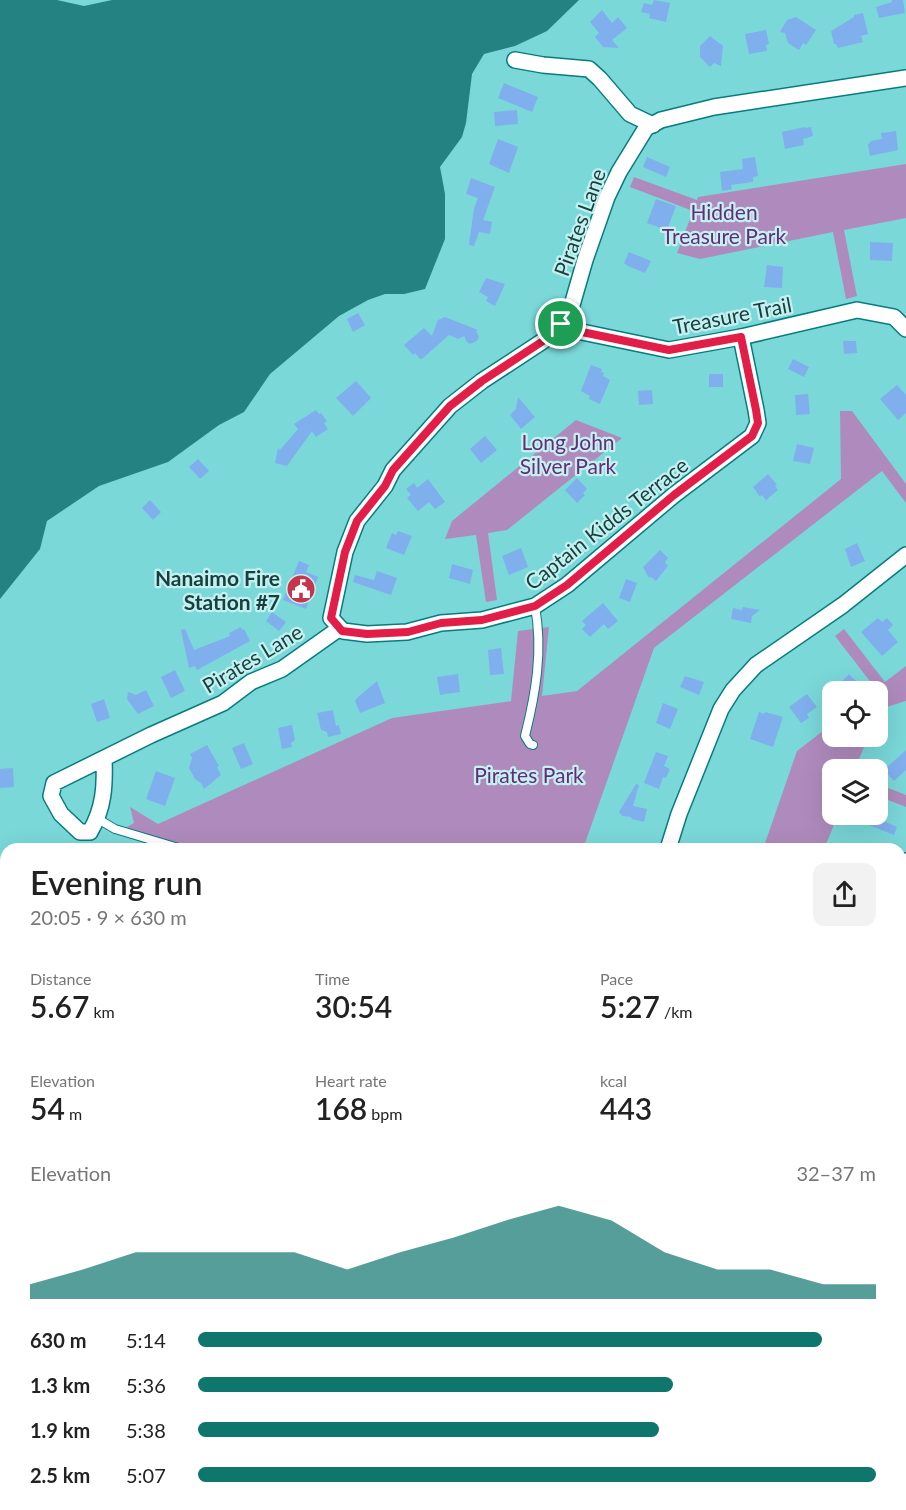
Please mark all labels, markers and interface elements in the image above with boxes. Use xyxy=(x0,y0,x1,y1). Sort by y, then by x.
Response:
street label: Pirates Lane xyxy=(548,165,610,279)
park label: Hidden Treasure Park xyxy=(662,199,786,248)
street label: Treasure Trail xyxy=(670,291,794,339)
pin xyxy=(535,298,586,349)
icon: arrive xyxy=(544,307,577,340)
park label: Long John Silver Park xyxy=(520,429,617,478)
street label: Captain Kidds Terrace xyxy=(520,452,692,594)
place label: Nanaimo Fire Station #7 xyxy=(155,565,280,614)
public building icon: Nanaimo Fire Station #7 xyxy=(285,573,317,605)
street label: Pirates Lane xyxy=(197,618,307,698)
map controls xyxy=(822,681,888,825)
button: locate xyxy=(822,681,888,747)
button: layers xyxy=(822,759,888,825)
park label: Pirates Park xyxy=(474,762,584,787)
text: Evening run xyxy=(30,862,203,902)
button: share xyxy=(813,863,876,926)
text: 20:05 · 9 × 630 m xyxy=(30,905,187,929)
text: Distance xyxy=(30,969,91,988)
text: Time xyxy=(315,969,350,988)
text: Pace xyxy=(600,969,633,988)
text: 5.67 xyxy=(30,988,89,1024)
text: 30:54 xyxy=(315,988,392,1024)
text: 5:27 xyxy=(600,988,660,1024)
text: km xyxy=(89,1002,115,1021)
text: /km xyxy=(660,1002,692,1021)
text: Elevation xyxy=(30,1071,95,1090)
text: Heart rate xyxy=(315,1071,387,1090)
text: kcal xyxy=(600,1071,627,1090)
text: 54 xyxy=(30,1090,65,1126)
text: 168 xyxy=(315,1090,367,1126)
text: 443 xyxy=(600,1090,652,1126)
text: m xyxy=(65,1104,82,1123)
text: bpm xyxy=(367,1104,402,1123)
text: Elevation xyxy=(30,1161,111,1185)
text: 32–37 m xyxy=(796,1161,876,1185)
text: 630 m xyxy=(30,1328,86,1352)
text: 5:14 xyxy=(126,1328,166,1352)
text: 1.3 km xyxy=(30,1373,90,1397)
text: 5:36 xyxy=(126,1373,166,1397)
text: 1.9 km xyxy=(30,1418,90,1442)
text: 5:38 xyxy=(126,1418,166,1442)
text: 2.5 km xyxy=(30,1463,90,1487)
text: 5:07 xyxy=(126,1463,166,1487)

